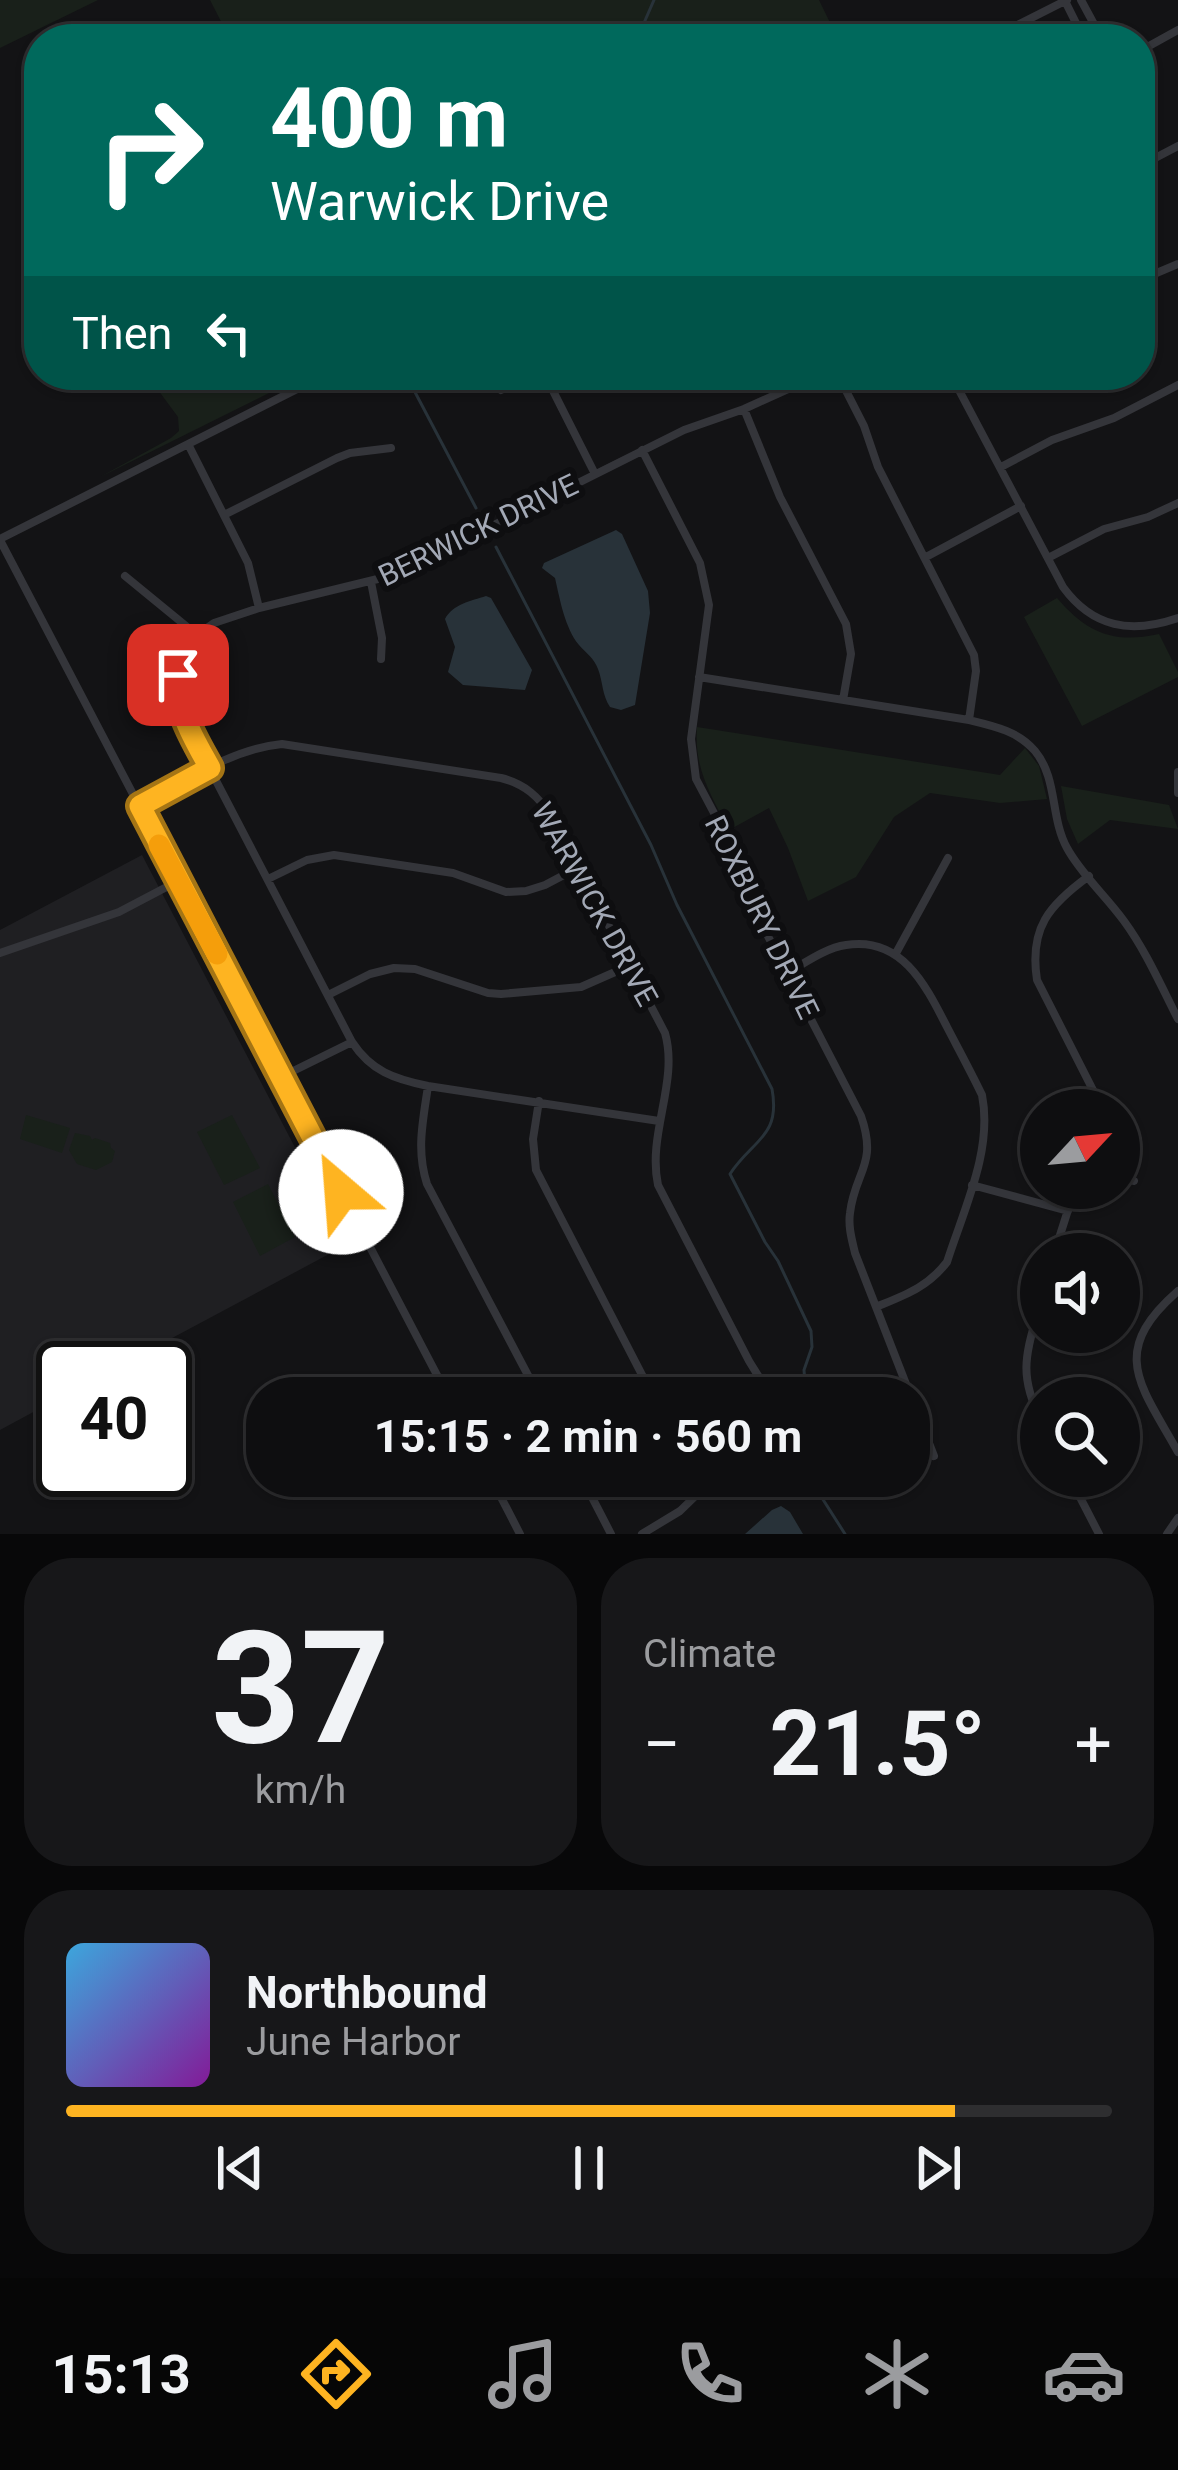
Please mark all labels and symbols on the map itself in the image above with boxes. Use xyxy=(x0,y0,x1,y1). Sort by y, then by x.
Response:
street label: BERWICK DRIVE xyxy=(373,467,583,593)
pin xyxy=(127,624,229,726)
street label: WARWICK DRIVE xyxy=(525,796,665,1012)
street label: ROXBURY DRIVE xyxy=(698,810,826,1024)
north arrow xyxy=(1020,1089,1140,1209)
position arrow xyxy=(278,1129,404,1255)
speed limit sign: 40 xyxy=(36,1341,192,1497)

